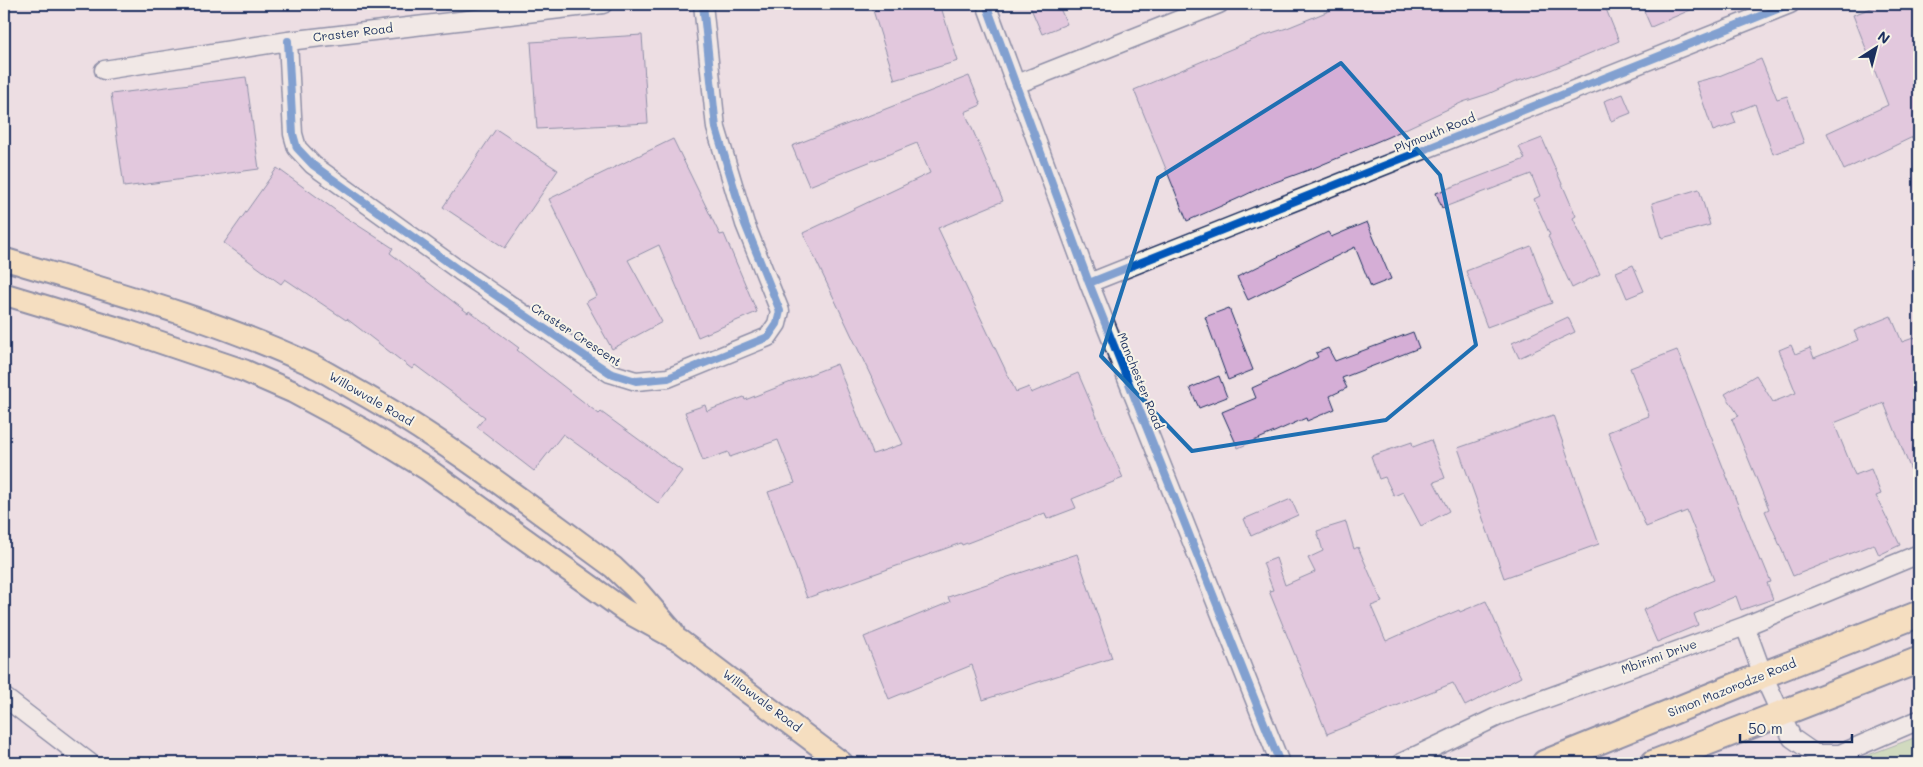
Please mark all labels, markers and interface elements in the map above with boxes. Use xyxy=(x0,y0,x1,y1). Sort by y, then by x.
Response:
street label: Craster Road xyxy=(312,19,394,45)
north arrow xyxy=(1850,22,1900,72)
text: N xyxy=(1874,26,1894,48)
street label: Plymouth Road xyxy=(1392,108,1478,156)
street label: Craster Crescent xyxy=(528,299,625,369)
street label: Manchester Road xyxy=(1114,330,1168,432)
street label: Willowvale Road xyxy=(327,368,417,429)
street label: Mbirimi Drive xyxy=(1619,635,1699,677)
street label: Simon Mazorodze Road xyxy=(1665,654,1798,720)
street label: Willowvale Road xyxy=(720,665,806,735)
scale bar xyxy=(1740,712,1853,744)
text: 50 m xyxy=(1748,718,1783,738)

